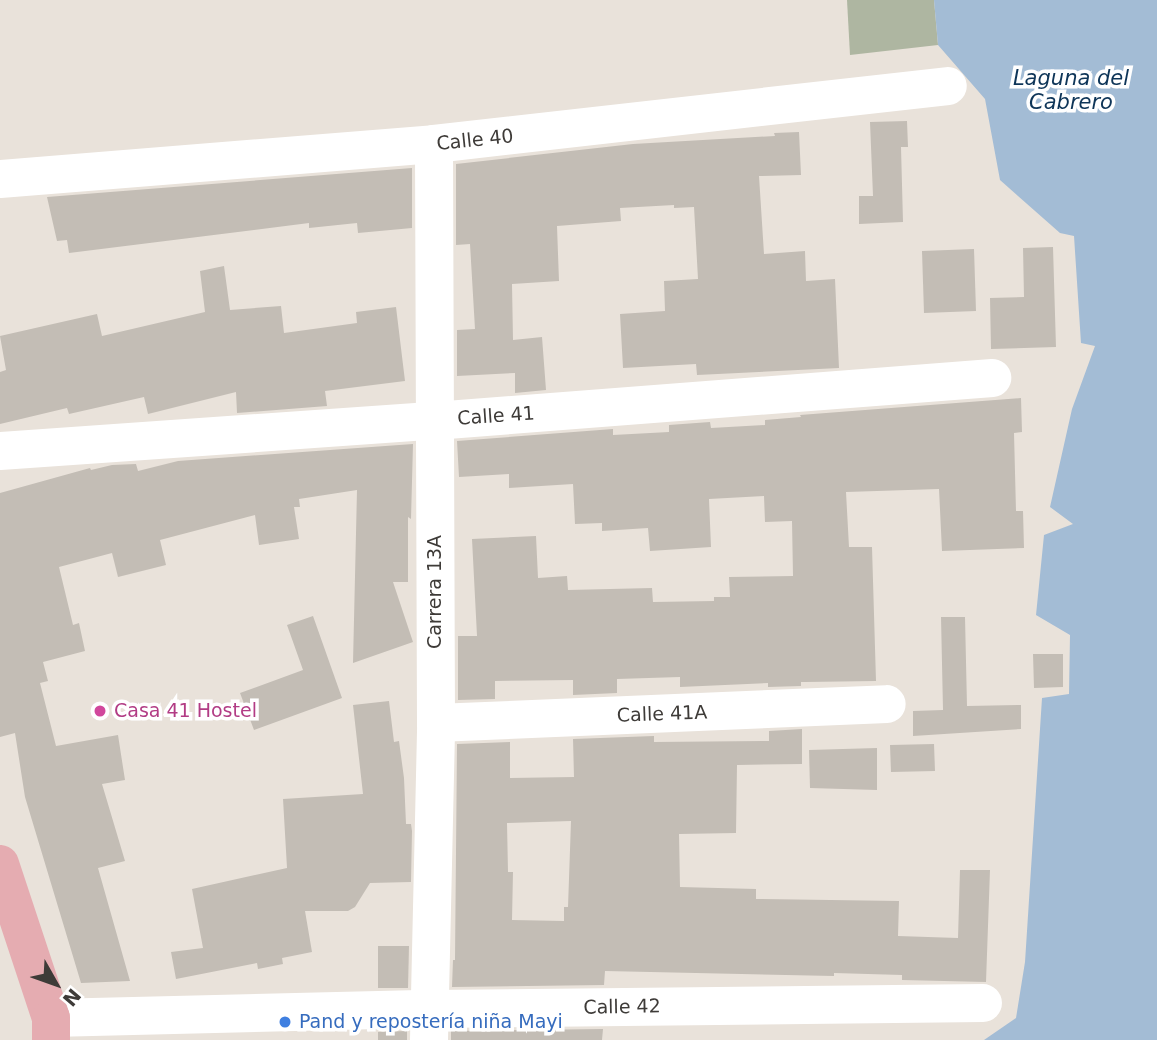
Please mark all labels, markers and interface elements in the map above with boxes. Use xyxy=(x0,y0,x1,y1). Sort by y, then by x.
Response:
water label: Laguna del Cabrero xyxy=(1013,65,1129,115)
street label: Calle 40 xyxy=(435,125,515,155)
street label: Calle 41 xyxy=(457,402,535,430)
street label: Carrera 13A xyxy=(424,535,446,649)
place label: Casa 41 Hostel xyxy=(114,700,257,722)
street label: Calle 41A xyxy=(616,701,708,727)
marker: Casa 41 Hostel xyxy=(92,703,108,719)
north arrow xyxy=(21,949,91,1019)
text: N xyxy=(59,984,86,1011)
street label: Calle 42 xyxy=(583,995,661,1019)
place label: Pand y repostería niña Mayi xyxy=(299,1011,563,1033)
marker: Pand y repostería niña Mayi xyxy=(277,1014,293,1030)

